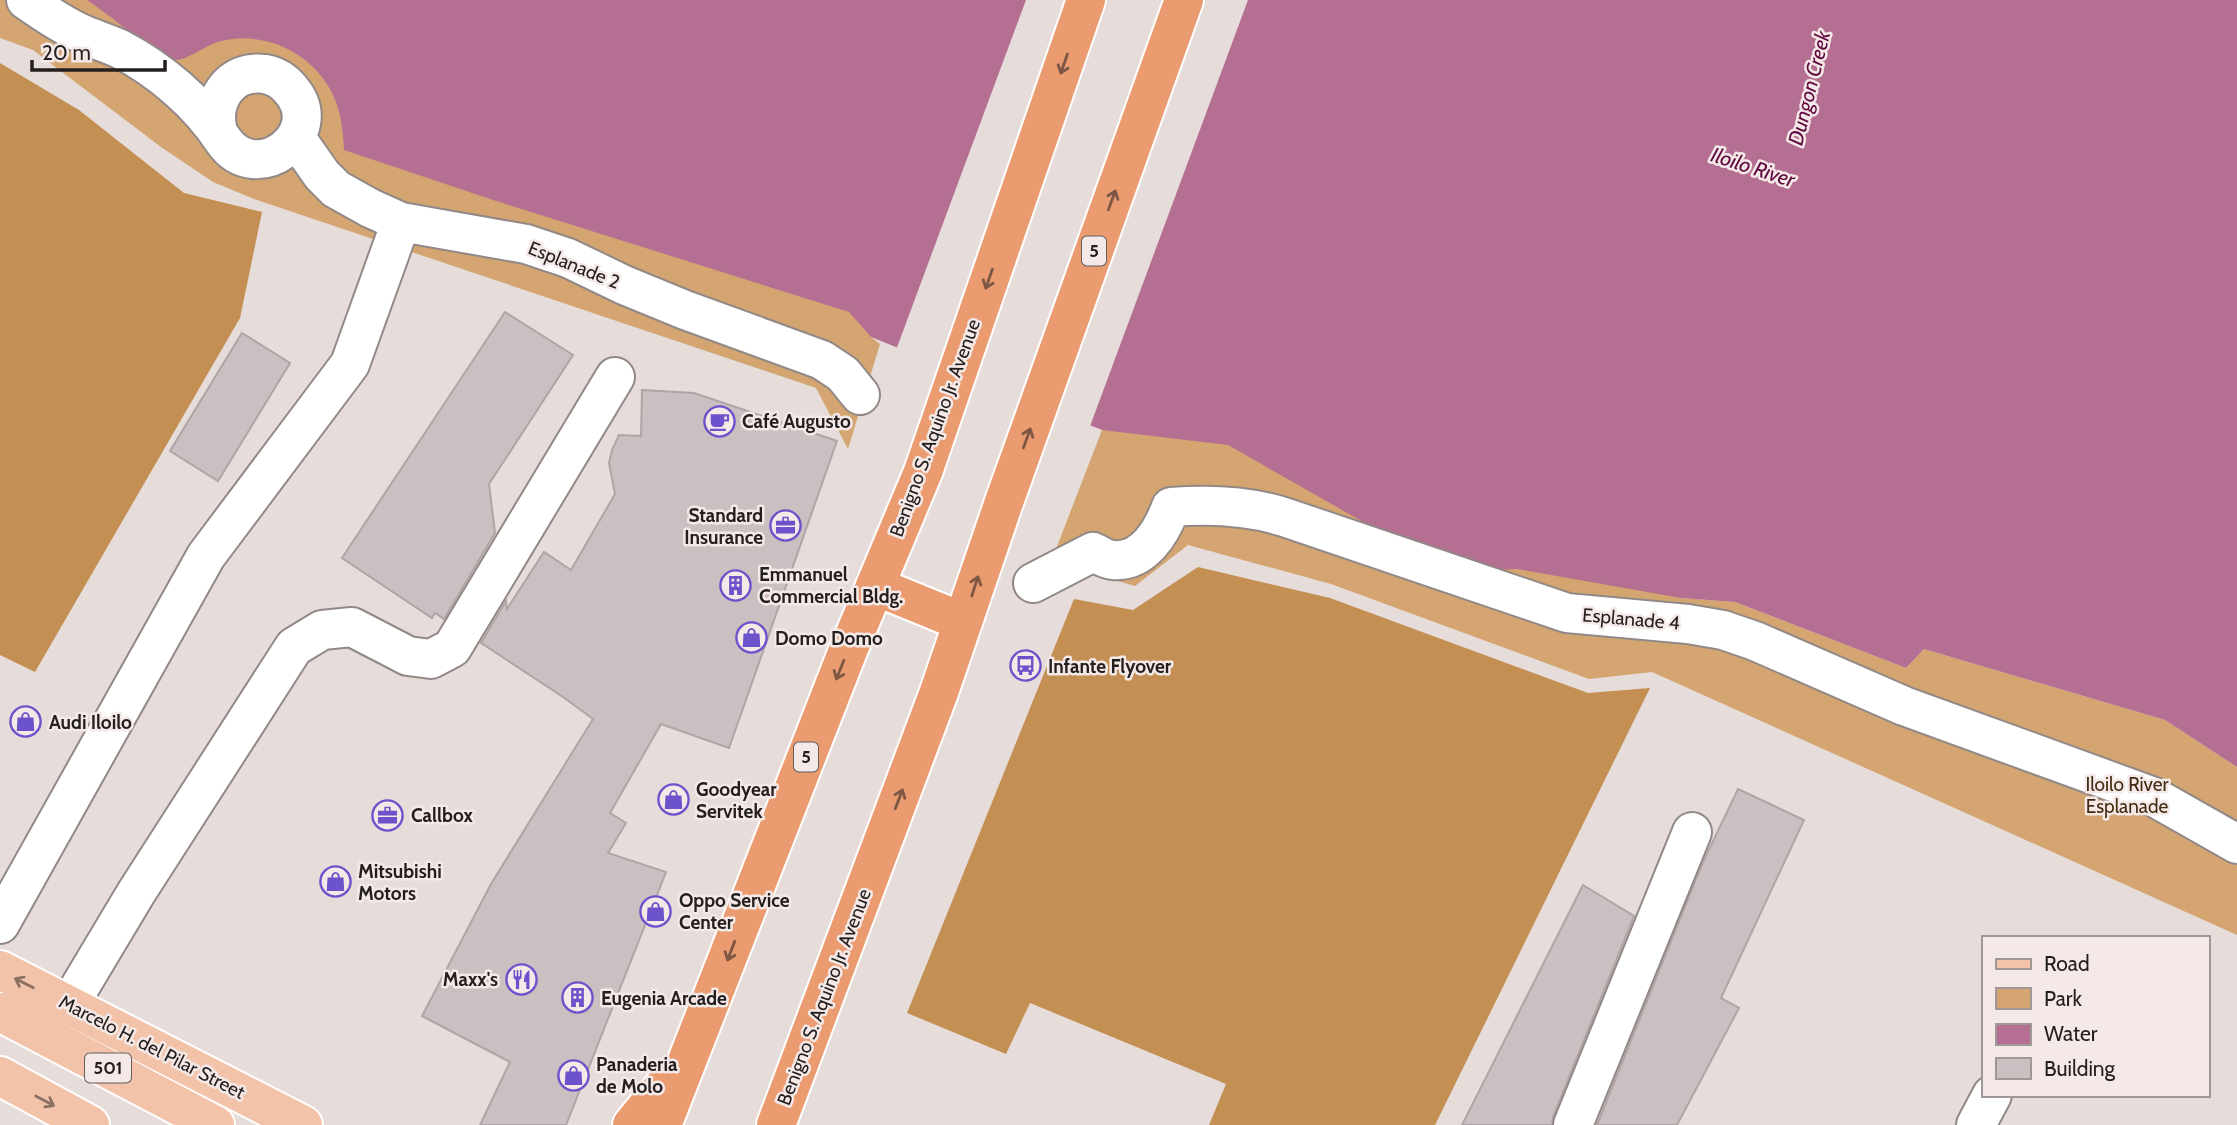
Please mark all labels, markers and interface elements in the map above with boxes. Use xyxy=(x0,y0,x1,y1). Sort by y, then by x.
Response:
water label: Dungon Creek xyxy=(1783,27,1836,148)
scale bar xyxy=(32,28,164,72)
text: 20 m xyxy=(42,40,91,65)
one-way arrow xyxy=(1057,53,1069,75)
water label: Iloilo River xyxy=(1708,142,1799,193)
one-way arrow xyxy=(1107,190,1119,212)
street label: Esplanade 2 xyxy=(525,236,623,294)
road number: 5 xyxy=(1082,236,1106,265)
one-way arrow xyxy=(982,268,994,290)
street label: Benigno S. Aquino Jr. Avenue xyxy=(885,316,985,540)
cafe icon: Café Augusto xyxy=(702,404,736,438)
place label: Café Augusto xyxy=(742,410,851,433)
one-way arrow xyxy=(1022,427,1034,449)
place label: Standard Insurance xyxy=(684,504,763,549)
office icon: Standard Insurance xyxy=(769,509,803,543)
place label: Emmanuel Commercial Bldg. xyxy=(759,563,903,608)
building icon: Emmanuel Commercial Bldg. xyxy=(719,568,753,602)
one-way arrow xyxy=(969,575,982,597)
street label: Esplanade 4 xyxy=(1581,603,1681,635)
shop icon: Domo Domo xyxy=(735,621,769,655)
place label: Domo Domo xyxy=(775,627,883,650)
bus stop icon: Infante Flyover xyxy=(1008,649,1042,683)
place label: Infante Flyover xyxy=(1048,655,1172,678)
one-way arrow xyxy=(832,659,845,681)
shop icon: Audi Iloilo xyxy=(9,705,43,739)
place label: Audi Iloilo xyxy=(49,711,132,734)
road number: 5 xyxy=(794,742,818,772)
park label: Iloilo River Esplanade xyxy=(2086,773,2169,818)
place label: Goodyear Servitek xyxy=(696,778,777,823)
shop icon: Goodyear Servitek xyxy=(656,783,690,817)
one-way arrow xyxy=(893,788,906,810)
office icon: Callbox xyxy=(371,798,405,832)
place label: Callbox xyxy=(411,804,473,827)
place label: Mitsubishi Motors xyxy=(358,860,442,905)
shop icon: Mitsubishi Motors xyxy=(318,865,352,899)
street label: Benigno S. Aquino Jr. Avenue xyxy=(772,885,876,1108)
place label: Oppo Service Center xyxy=(679,889,790,934)
shop icon: Oppo Service Center xyxy=(639,894,673,928)
legend xyxy=(1982,936,2209,1097)
one-way arrow xyxy=(723,939,736,961)
text: Road xyxy=(2044,951,2090,976)
restaurant icon: Maxx's xyxy=(504,962,538,996)
place label: Maxx's xyxy=(443,968,498,991)
one-way arrow xyxy=(14,975,35,989)
building icon: Eugenia Arcade xyxy=(561,981,595,1015)
text: Park xyxy=(2044,986,2082,1011)
place label: Eugenia Arcade xyxy=(601,987,727,1010)
street label: Marcelo H. del Pilar Street xyxy=(55,990,249,1104)
text: Water xyxy=(2044,1021,2098,1046)
place label: Panaderia de Molo xyxy=(596,1053,678,1098)
road number: 501 xyxy=(85,1054,131,1083)
text: Building xyxy=(2044,1056,2116,1081)
shop icon: Panaderia de Molo xyxy=(556,1058,590,1092)
one-way arrow xyxy=(34,1094,55,1108)

